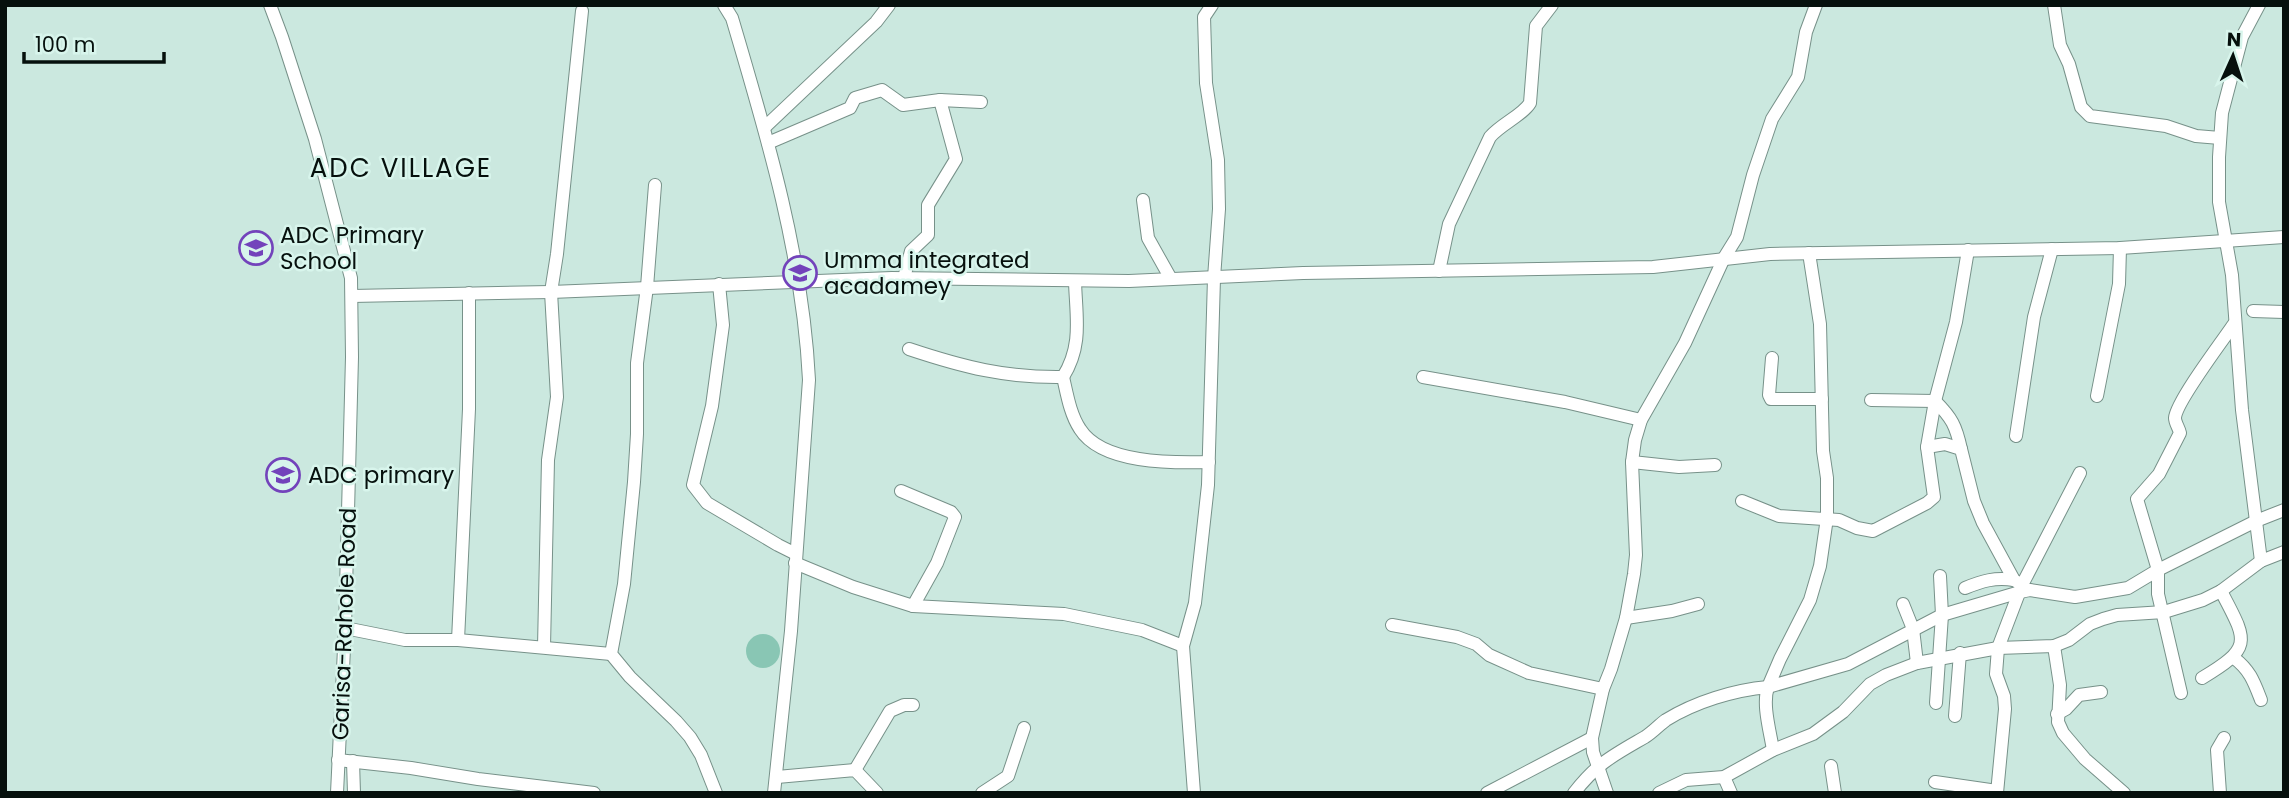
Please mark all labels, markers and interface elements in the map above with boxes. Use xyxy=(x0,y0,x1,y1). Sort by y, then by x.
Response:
scale bar xyxy=(24,21,164,65)
north arrow xyxy=(2198,21,2268,91)
text: N xyxy=(2226,26,2242,53)
text: 100 m xyxy=(35,30,95,59)
district label: ADC VILLAGE xyxy=(310,150,492,186)
place label: ADC Primary School xyxy=(280,219,424,277)
school or university icon: ADC Primary School xyxy=(237,229,275,267)
place label: Umma integrated acadamey xyxy=(824,244,1029,302)
school or university icon: Umma integrated acadamey xyxy=(781,254,819,292)
school or university icon: ADC primary xyxy=(264,456,302,494)
place label: ADC primary xyxy=(308,459,454,491)
street label: Garisa-Rahole Road xyxy=(324,507,364,741)

